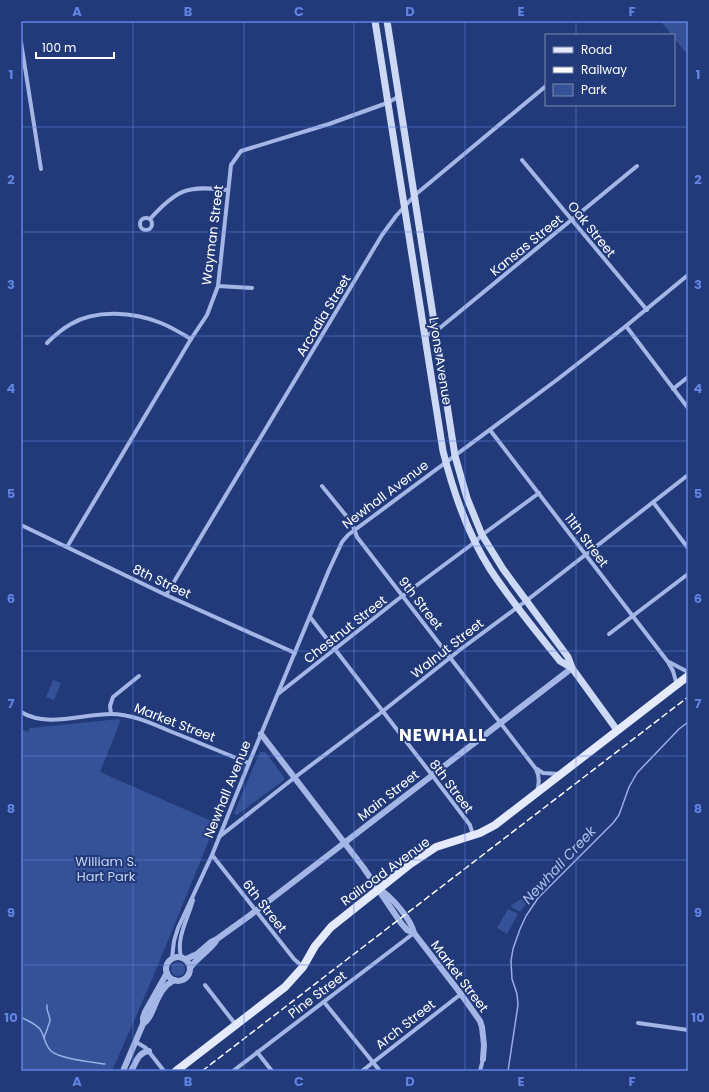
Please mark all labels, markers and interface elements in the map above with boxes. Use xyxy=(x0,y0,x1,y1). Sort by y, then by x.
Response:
text: A xyxy=(72,2,82,21)
text: B xyxy=(184,2,193,21)
text: C xyxy=(294,2,304,21)
text: D xyxy=(405,2,415,21)
text: E xyxy=(517,2,525,21)
text: F xyxy=(628,2,636,21)
scale bar xyxy=(36,34,114,60)
legend xyxy=(545,34,675,106)
text: 100 m xyxy=(42,39,76,56)
text: Road xyxy=(581,41,612,58)
text: Railway xyxy=(581,61,627,78)
text: 1 xyxy=(9,65,13,84)
text: 1 xyxy=(696,65,700,84)
text: Park xyxy=(581,81,608,98)
text: 2 xyxy=(7,170,15,189)
text: 2 xyxy=(694,170,702,189)
street label: Wayman Street xyxy=(197,184,228,286)
street label: Oak Street xyxy=(563,197,620,262)
street label: Kansas Street xyxy=(486,210,567,281)
street label: Arcadia Street xyxy=(291,270,356,360)
text: 3 xyxy=(7,275,15,294)
text: 3 xyxy=(694,275,702,294)
street label: Lyons Avenue xyxy=(424,316,457,406)
text: 4 xyxy=(7,379,16,398)
text: 4 xyxy=(694,379,703,398)
street label: Newhall Avenue xyxy=(338,456,432,533)
text: 5 xyxy=(7,484,15,503)
text: 5 xyxy=(694,484,702,503)
street label: 11th Street xyxy=(560,509,613,571)
street label: 8th Street xyxy=(129,560,194,603)
street label: 9th Street xyxy=(394,573,448,634)
text: 6 xyxy=(7,589,15,608)
text: 6 xyxy=(694,589,702,608)
street label: Chestnut Street xyxy=(300,591,391,668)
street label: Walnut Street xyxy=(407,614,488,683)
text: 7 xyxy=(8,694,15,713)
text: 7 xyxy=(695,694,702,713)
street label: Market Street xyxy=(131,698,219,747)
district label: NEWHALL xyxy=(399,723,487,747)
street label: Newhall Avenue xyxy=(199,738,256,841)
street label: 8th Street xyxy=(425,756,478,817)
street label: Main Street xyxy=(354,765,423,825)
text: 8 xyxy=(7,799,15,818)
text: 8 xyxy=(694,799,702,818)
water label: Newhall Creek xyxy=(518,821,601,908)
street label: Railroad Avenue xyxy=(337,833,434,910)
park label: William S. Hart Park xyxy=(75,852,137,886)
street label: 6th Street xyxy=(238,876,292,937)
text: 9 xyxy=(7,903,15,922)
text: 9 xyxy=(694,903,702,922)
street label: Market Street xyxy=(426,936,493,1017)
street label: Pine Street xyxy=(284,966,351,1023)
street label: Arch Street xyxy=(371,995,439,1054)
text: 10 xyxy=(4,1008,18,1027)
text: 10 xyxy=(691,1008,705,1027)
text: A xyxy=(72,1072,82,1091)
text: B xyxy=(184,1072,193,1091)
text: C xyxy=(294,1072,304,1091)
text: D xyxy=(405,1072,415,1091)
text: E xyxy=(517,1072,525,1091)
text: F xyxy=(628,1072,636,1091)

